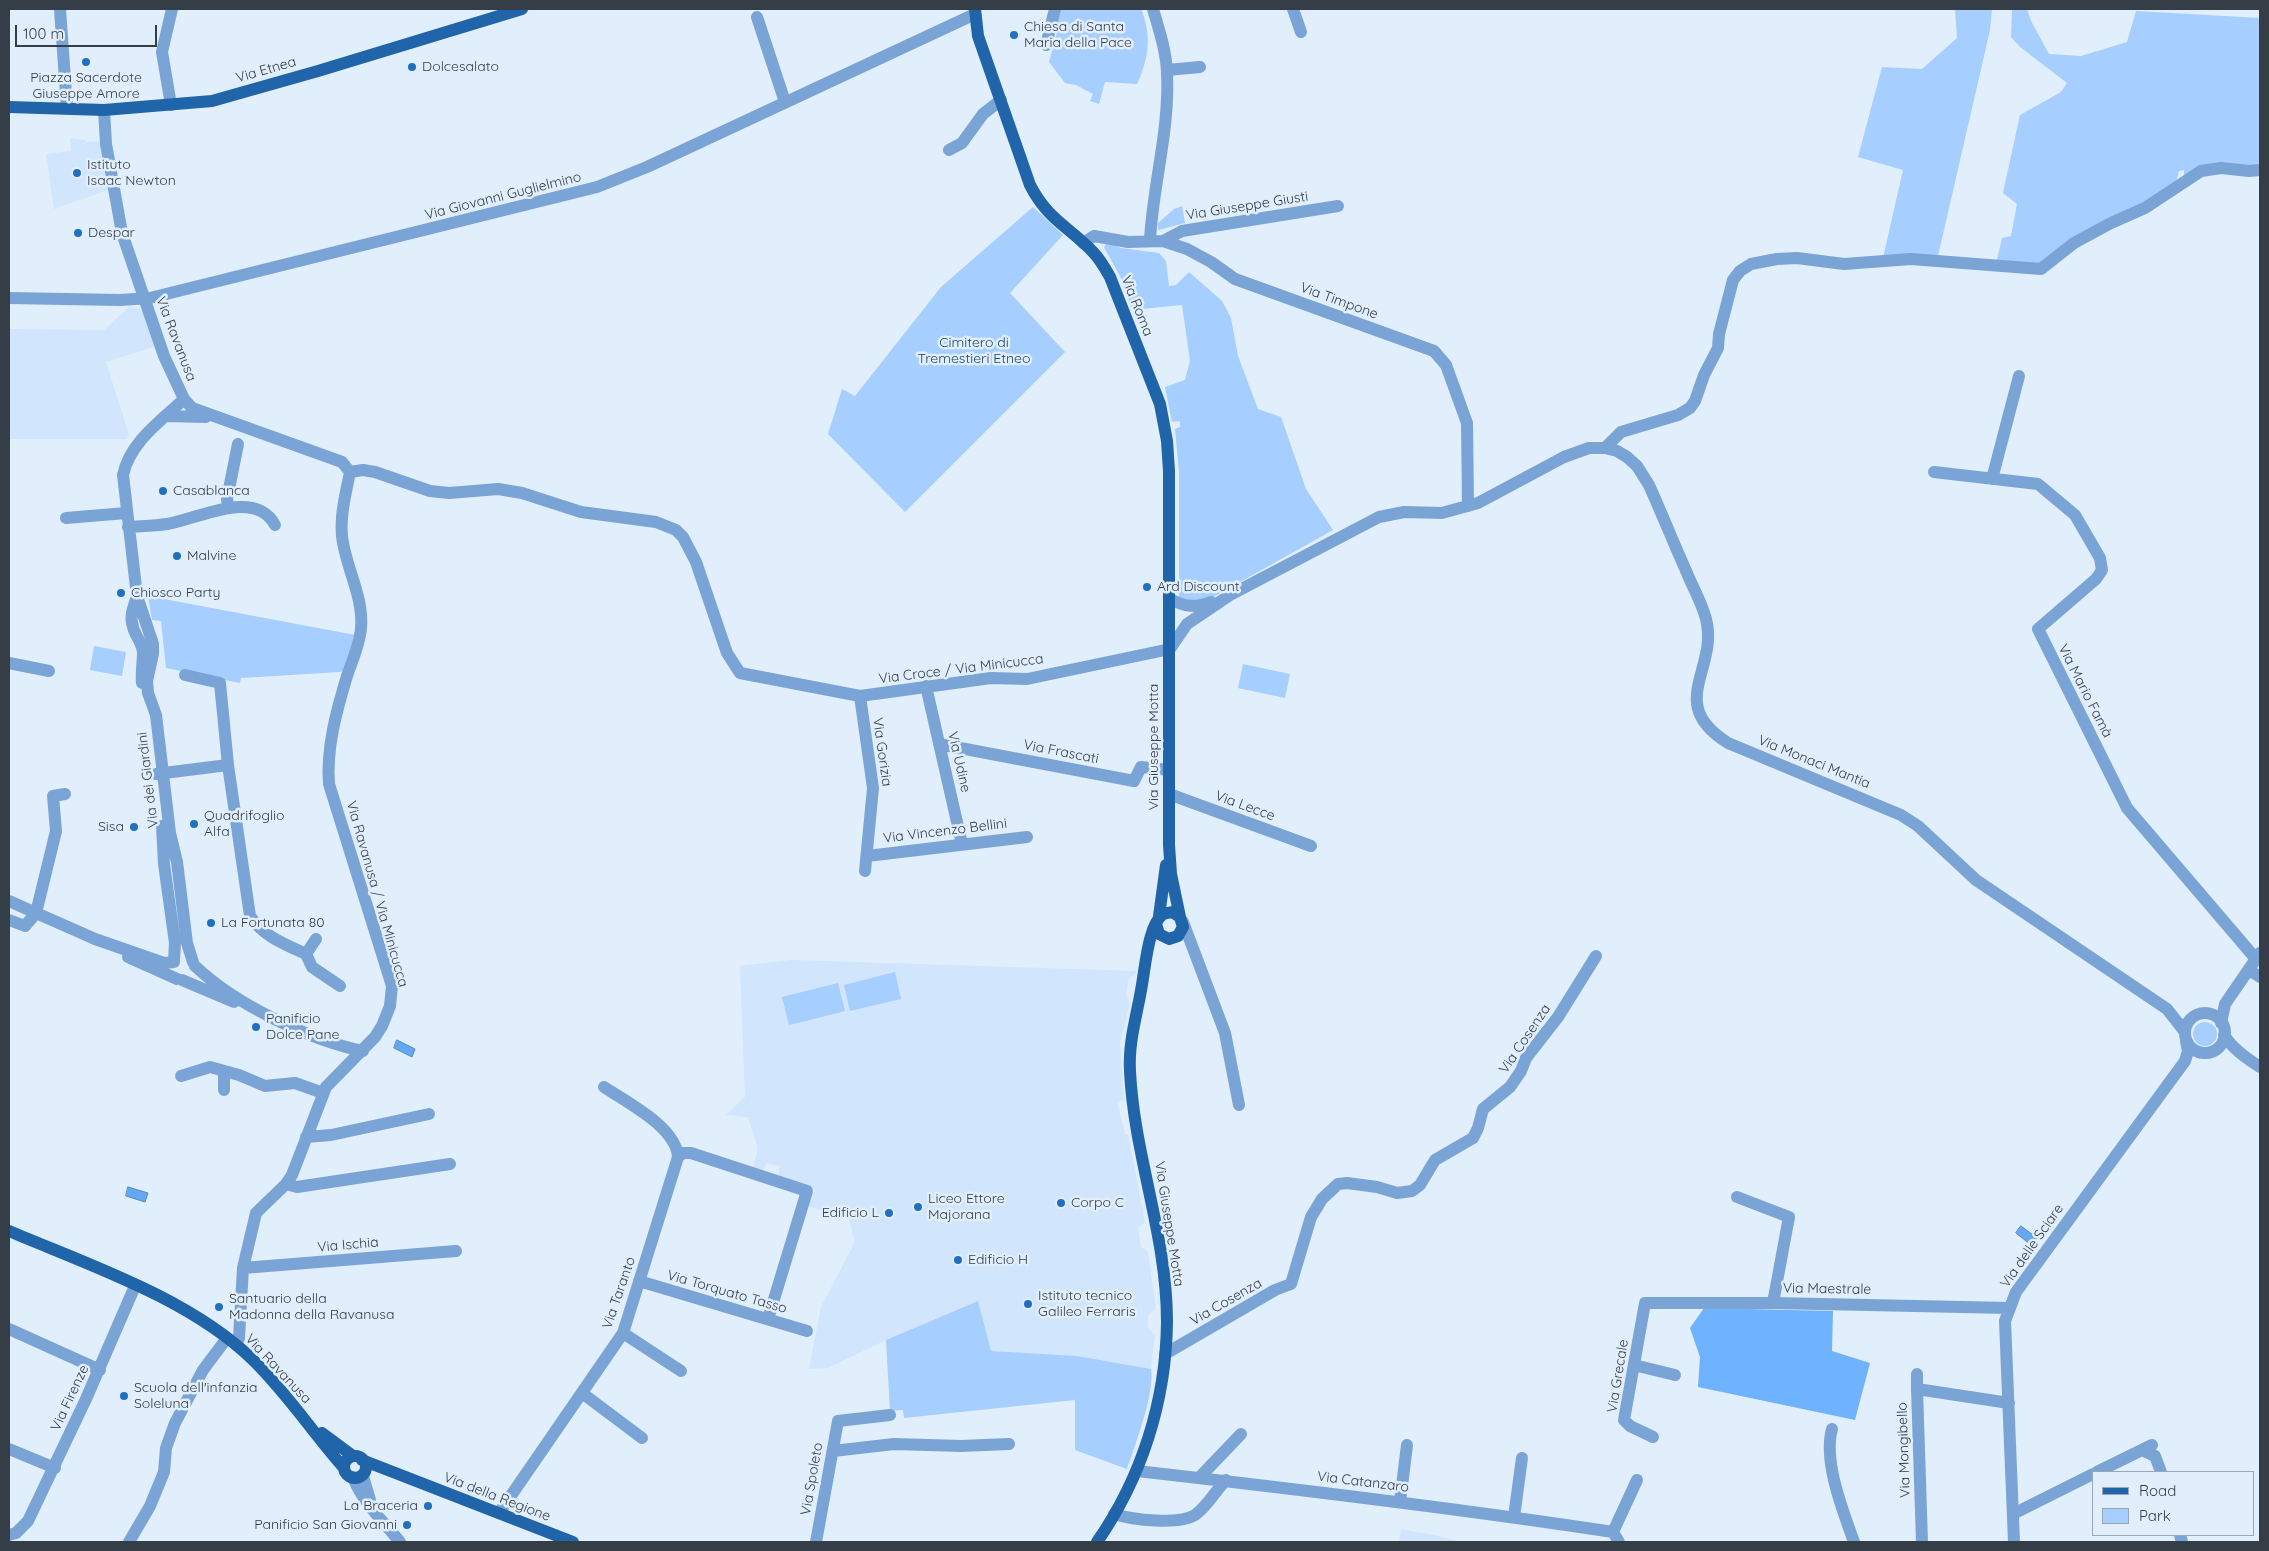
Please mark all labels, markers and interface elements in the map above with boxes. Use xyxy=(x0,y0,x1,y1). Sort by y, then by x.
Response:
scale bar xyxy=(18,15,160,47)
place label: Chiesa di Santa Maria della Pace xyxy=(1024,19,1132,52)
text: 100 m xyxy=(23,24,64,43)
marker: Chiesa di Santa Maria della Pace xyxy=(1008,29,1020,41)
street label: Via Etnea xyxy=(234,53,298,87)
marker: Piazza Sacerdote Giuseppe Amore xyxy=(80,56,92,68)
place label: Dolcesalato xyxy=(422,59,499,75)
marker: Dolcesalato xyxy=(406,61,418,73)
place label: Piazza Sacerdote Giuseppe Amore xyxy=(30,70,142,102)
place label: Istituto Isaac Newton xyxy=(87,157,176,190)
marker: Istituto Isaac Newton xyxy=(71,167,83,179)
street label: Via Giovanni Guglielmino xyxy=(423,168,583,224)
street label: Via Giuseppe Giusti xyxy=(1185,188,1309,224)
place label: Despar xyxy=(88,225,135,241)
marker: Despar xyxy=(72,227,84,239)
street label: Via Roma xyxy=(1117,273,1157,339)
street label: Via Timpone xyxy=(1298,279,1380,323)
street label: Via Ravanusa xyxy=(152,294,200,384)
park label: Cimitero di Tremestieri Etneo xyxy=(918,335,1030,368)
place label: Casablanca xyxy=(173,483,250,499)
marker: Casablanca xyxy=(157,485,169,497)
place label: Malvine xyxy=(187,548,236,564)
marker: Malvine xyxy=(171,550,183,562)
place label: Ard Discount xyxy=(1157,579,1240,595)
marker: Ard Discount xyxy=(1141,581,1153,593)
place label: Chiosco Party xyxy=(131,585,220,601)
marker: Chiosco Party xyxy=(115,587,127,599)
street label: Via Mario Famà xyxy=(2054,641,2116,741)
street label: Via Croce / Via Minicucca xyxy=(878,651,1044,687)
street label: Via Giuseppe Motta xyxy=(1146,684,1162,810)
street label: Via Gorizia xyxy=(869,716,895,788)
street label: Via Udine xyxy=(944,730,974,794)
street label: Via dei Giardini xyxy=(134,731,162,829)
street label: Via Monaci Mantia xyxy=(1755,732,1873,792)
street label: Via Frascati xyxy=(1022,736,1100,768)
street label: Via Lecce xyxy=(1213,787,1277,825)
street label: Via Ravanusa / Via Minicucca xyxy=(342,799,412,989)
place label: Quadrifoglio Alfa xyxy=(204,808,285,840)
street label: Via Vincenzo Bellini xyxy=(882,815,1008,847)
marker: Quadrifoglio Alfa xyxy=(188,818,200,830)
place label: Sisa xyxy=(98,819,124,835)
marker: Sisa xyxy=(128,821,140,833)
place label: La Fortunata 80 xyxy=(221,915,325,931)
marker: La Fortunata 80 xyxy=(205,917,217,929)
street label: Via Cosenza xyxy=(1496,1001,1554,1077)
place label: Panificio Dolce Pane xyxy=(266,1011,339,1044)
marker: Panificio Dolce Pane xyxy=(250,1021,262,1033)
street label: Via Giuseppe Motta xyxy=(1151,1160,1187,1288)
place label: Liceo Ettore Majorana xyxy=(928,1191,1005,1224)
place label: Corpo C xyxy=(1071,1195,1124,1211)
marker: Corpo C xyxy=(1055,1197,1067,1209)
marker: Liceo Ettore Majorana xyxy=(912,1201,924,1213)
street label: Via delle Sciare xyxy=(1997,1201,2067,1291)
place label: Edificio L xyxy=(822,1205,879,1221)
marker: Edificio L xyxy=(883,1207,895,1219)
street label: Via Ischia xyxy=(317,1234,379,1256)
place label: Edificio H xyxy=(968,1252,1028,1268)
marker: Edificio H xyxy=(952,1254,964,1266)
street label: Via Taranto xyxy=(599,1255,639,1331)
street label: Via Torquato Tasso xyxy=(665,1267,789,1317)
street label: Via Cosenza xyxy=(1187,1275,1265,1329)
street label: Via Maestrale xyxy=(1783,1280,1871,1298)
place label: Istituto tecnico Galileo Ferraris xyxy=(1038,1288,1136,1320)
place label: Santuario della Madonna della Ravanusa xyxy=(229,1291,394,1324)
marker: Istituto tecnico Galileo Ferraris xyxy=(1022,1298,1034,1310)
marker: Santuario della Madonna della Ravanusa xyxy=(213,1301,225,1313)
street label: Via Ravanusa xyxy=(241,1331,315,1407)
street label: Via Grecale xyxy=(1604,1338,1632,1414)
street label: Via Firenze xyxy=(47,1362,93,1434)
place label: Scuola dell'infanzia Soleluna xyxy=(134,1380,257,1412)
marker: Scuola dell'infanzia Soleluna xyxy=(118,1390,130,1402)
street label: Via Mongibello xyxy=(1894,1402,1914,1498)
street label: Via Spoleto xyxy=(797,1441,827,1517)
street label: Via Catanzaro xyxy=(1316,1468,1410,1496)
street label: Via della Regione xyxy=(441,1469,553,1525)
legend xyxy=(2092,1471,2254,1536)
text: Road xyxy=(2139,1481,2176,1500)
place label: La Braceria xyxy=(343,1498,418,1514)
marker: La Braceria xyxy=(422,1500,434,1512)
text: Park xyxy=(2139,1506,2171,1525)
place label: Panificio San Giovanni xyxy=(254,1517,397,1533)
marker: Panificio San Giovanni xyxy=(401,1519,413,1531)

